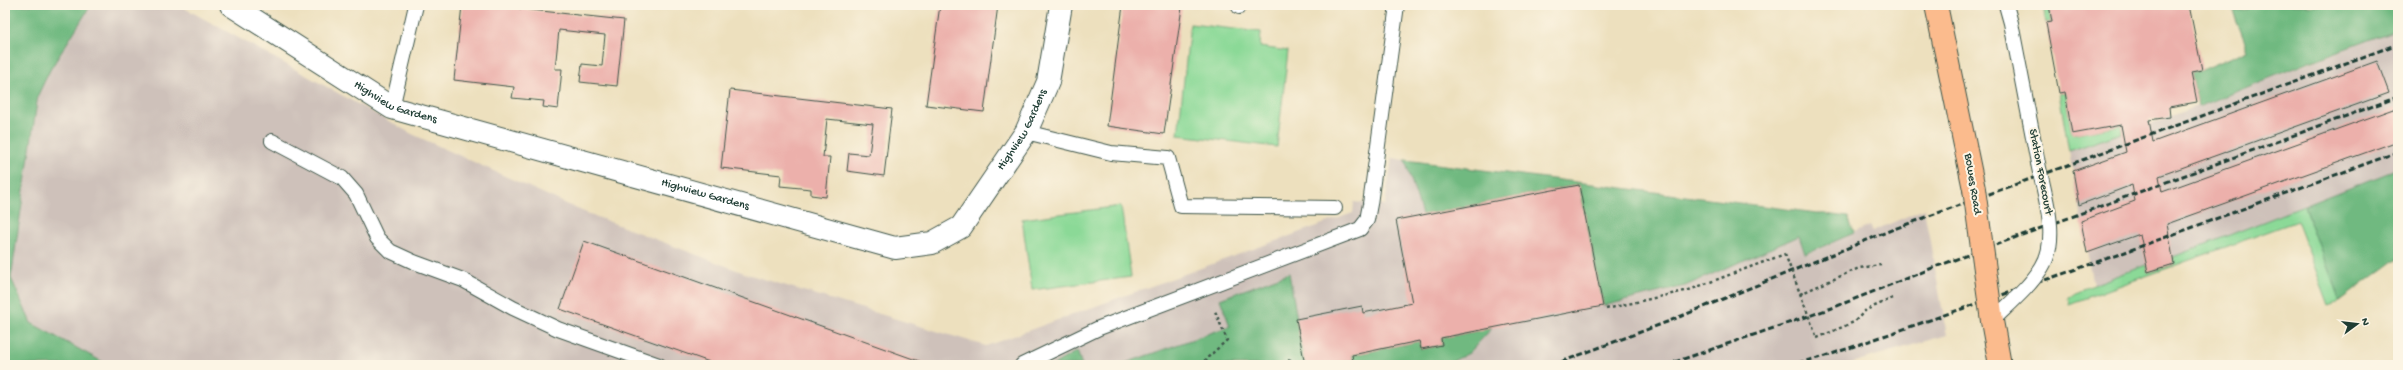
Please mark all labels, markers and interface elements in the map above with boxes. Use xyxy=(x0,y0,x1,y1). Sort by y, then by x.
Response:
street label: Highview Gardens xyxy=(351,78,439,127)
street label: Highview Gardens xyxy=(995,87,1051,173)
street label: Station Forecourt xyxy=(2025,128,2055,217)
street label: Bowes Road xyxy=(1960,152,1984,216)
street label: Highview Gardens xyxy=(659,176,751,214)
north arrow xyxy=(2337,304,2377,344)
text: N xyxy=(2358,317,2371,327)

